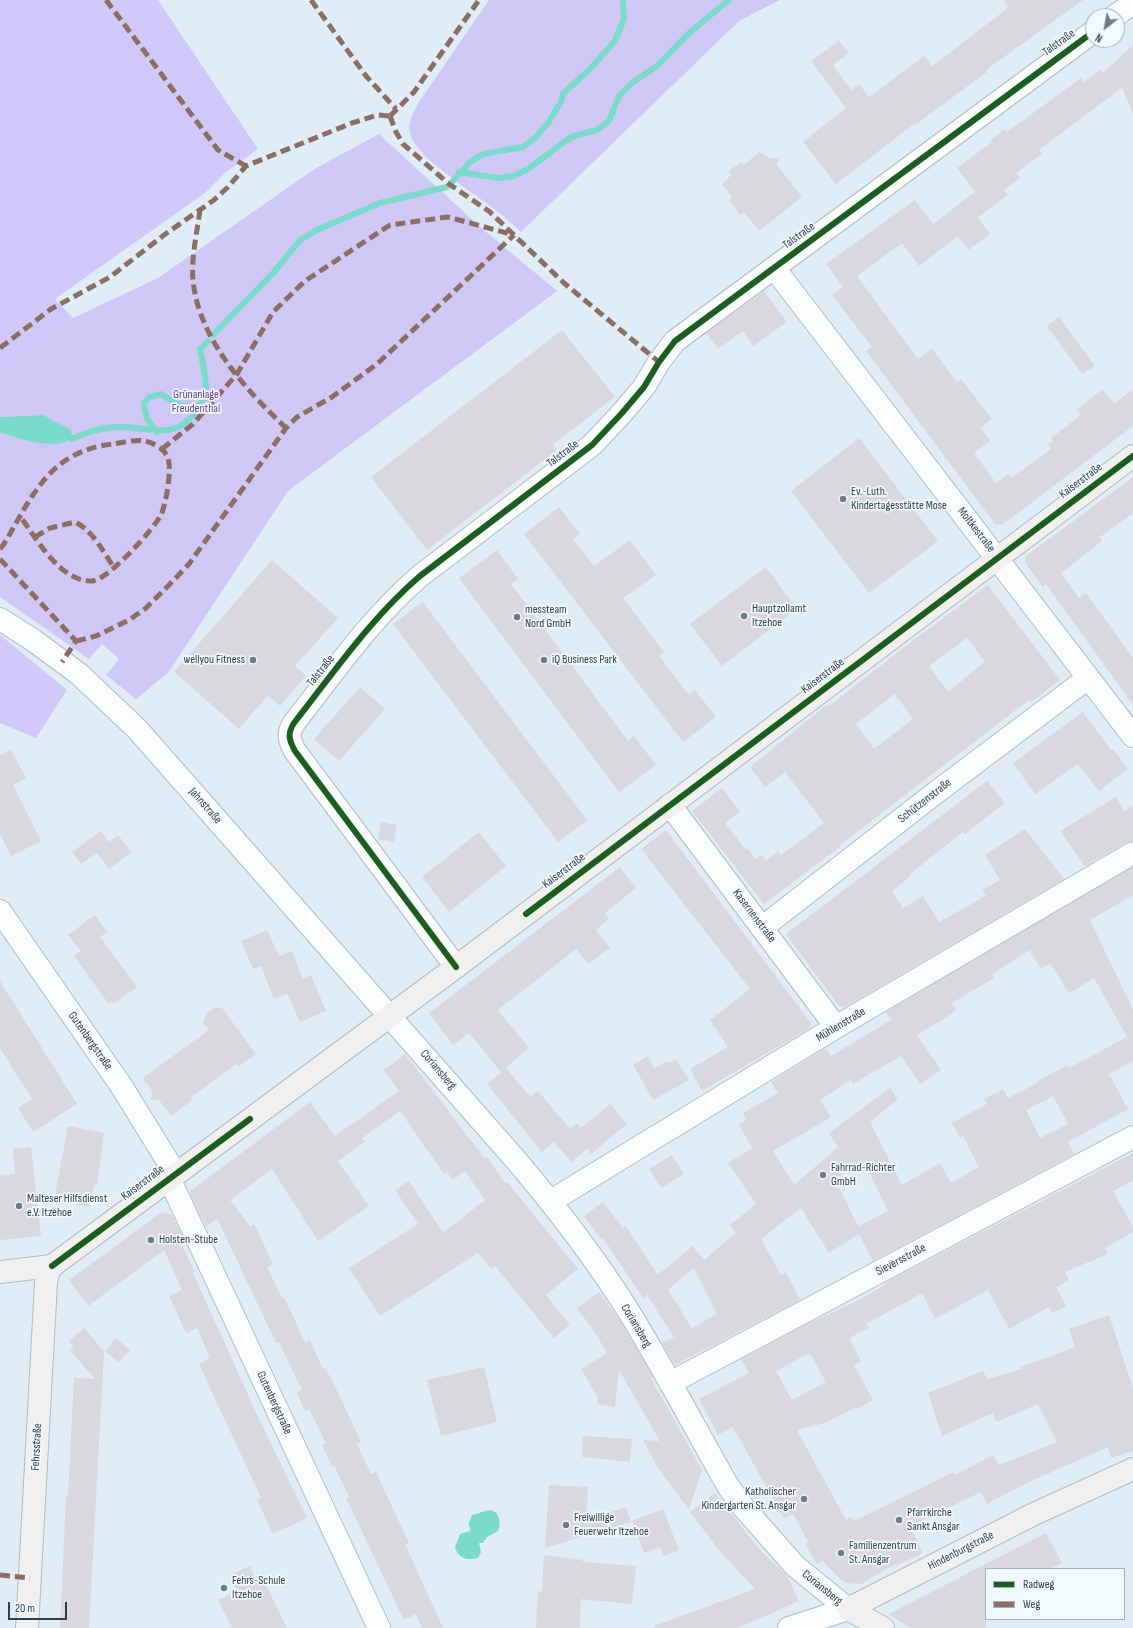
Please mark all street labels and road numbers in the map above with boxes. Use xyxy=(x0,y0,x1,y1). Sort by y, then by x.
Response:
street label: Talstraße xyxy=(1040,26,1078,60)
street label: Talstraße xyxy=(780,219,818,253)
street label: Talstraße xyxy=(544,437,582,471)
street label: Kaiserstraße xyxy=(1057,460,1105,502)
street label: Moltkestraße xyxy=(954,505,998,555)
street label: Talstraße xyxy=(304,652,338,690)
street label: Kaiserstraße xyxy=(799,655,847,697)
street label: Schützenstraße xyxy=(895,776,955,826)
street label: Jahnstraße xyxy=(185,785,225,827)
street label: Kaiserstraße xyxy=(540,850,588,892)
street label: Kasernenstraße xyxy=(729,886,779,946)
street label: Mühlenstraße xyxy=(814,1005,868,1045)
street label: Gutenbergstraße xyxy=(65,1009,115,1073)
street label: Coriansberg xyxy=(417,1047,459,1093)
street label: Kaiserstraße xyxy=(119,1162,167,1204)
street label: Sieversstraße xyxy=(874,1241,928,1279)
street label: Coriansberg xyxy=(617,1302,655,1350)
street label: Gutenbergstraße xyxy=(253,1369,295,1437)
street label: Fehrsstraße xyxy=(29,1423,45,1471)
street label: Hindenburgstraße xyxy=(926,1528,996,1574)
street label: Coriansberg xyxy=(799,1567,845,1609)

